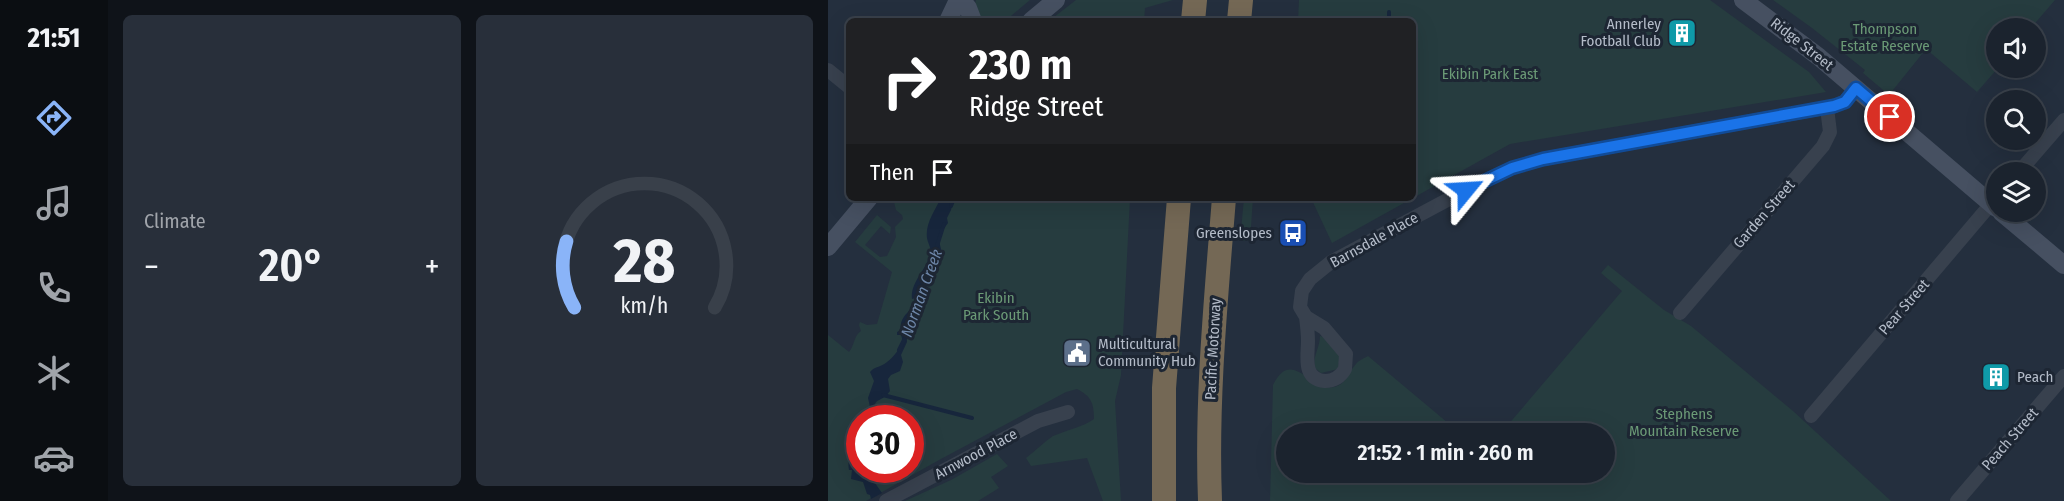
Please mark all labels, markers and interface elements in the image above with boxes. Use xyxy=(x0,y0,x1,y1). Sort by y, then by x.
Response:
street label: Ridge Street xyxy=(1767,14,1837,74)
place label: Annerley Football Club xyxy=(1581,15,1661,50)
building icon: Annerley Football Club xyxy=(1666,17,1698,49)
map controls xyxy=(1986,18,2046,222)
button: sound xyxy=(1986,18,2046,78)
park label: Thompson Estate Reserve xyxy=(1840,20,1930,55)
text: 21:51 xyxy=(27,22,81,54)
text: 230 m xyxy=(969,40,1072,90)
icon: right xyxy=(870,42,948,120)
park label: Ekibin Park East xyxy=(1442,65,1538,83)
button: search xyxy=(1986,90,2046,150)
text: Ridge Street xyxy=(969,91,1103,123)
pin xyxy=(1864,91,1915,142)
icon: directions xyxy=(33,97,75,139)
icon: arrive xyxy=(1873,100,1906,133)
icon: arrive xyxy=(926,156,959,189)
position arrow xyxy=(1434,158,1498,222)
text: Then xyxy=(870,159,914,186)
button: layers xyxy=(1986,162,2046,222)
street label: Garden Street xyxy=(1729,176,1799,252)
icon: music xyxy=(33,182,75,224)
street label: Barnsdale Place xyxy=(1327,208,1421,272)
text: Climate xyxy=(144,209,206,233)
bus stop icon: Greenslopes xyxy=(1277,217,1309,249)
text: 28 xyxy=(612,224,675,299)
place label: Greenslopes xyxy=(1196,224,1272,242)
text: 20° xyxy=(259,239,325,293)
text: − xyxy=(144,247,159,287)
text: + xyxy=(424,247,440,287)
water label: Norman Creek xyxy=(897,247,946,340)
icon: phone xyxy=(33,267,75,309)
street label: Pear Street xyxy=(1875,275,1933,338)
park label: Ekibin Park South xyxy=(963,289,1029,324)
text: km/h xyxy=(620,293,668,319)
street label: Pacific Motorway xyxy=(1201,297,1225,401)
place label: Multicultural Community Hub xyxy=(1098,335,1196,370)
public building icon: Multicultural Community Hub xyxy=(1061,337,1093,369)
icon: climate xyxy=(33,352,75,394)
building icon: Peach xyxy=(1980,361,2012,393)
place label: Peach xyxy=(2017,368,2053,386)
street label: Peach Street xyxy=(1978,404,2042,474)
speed limit sign: 30 xyxy=(846,405,924,483)
park label: Stephens Mountain Reserve xyxy=(1629,405,1739,440)
street label: Arnwood Place xyxy=(932,425,1020,483)
icon: car xyxy=(33,437,75,479)
text: 21:52 · 1 min · 260 m xyxy=(1357,439,1534,466)

